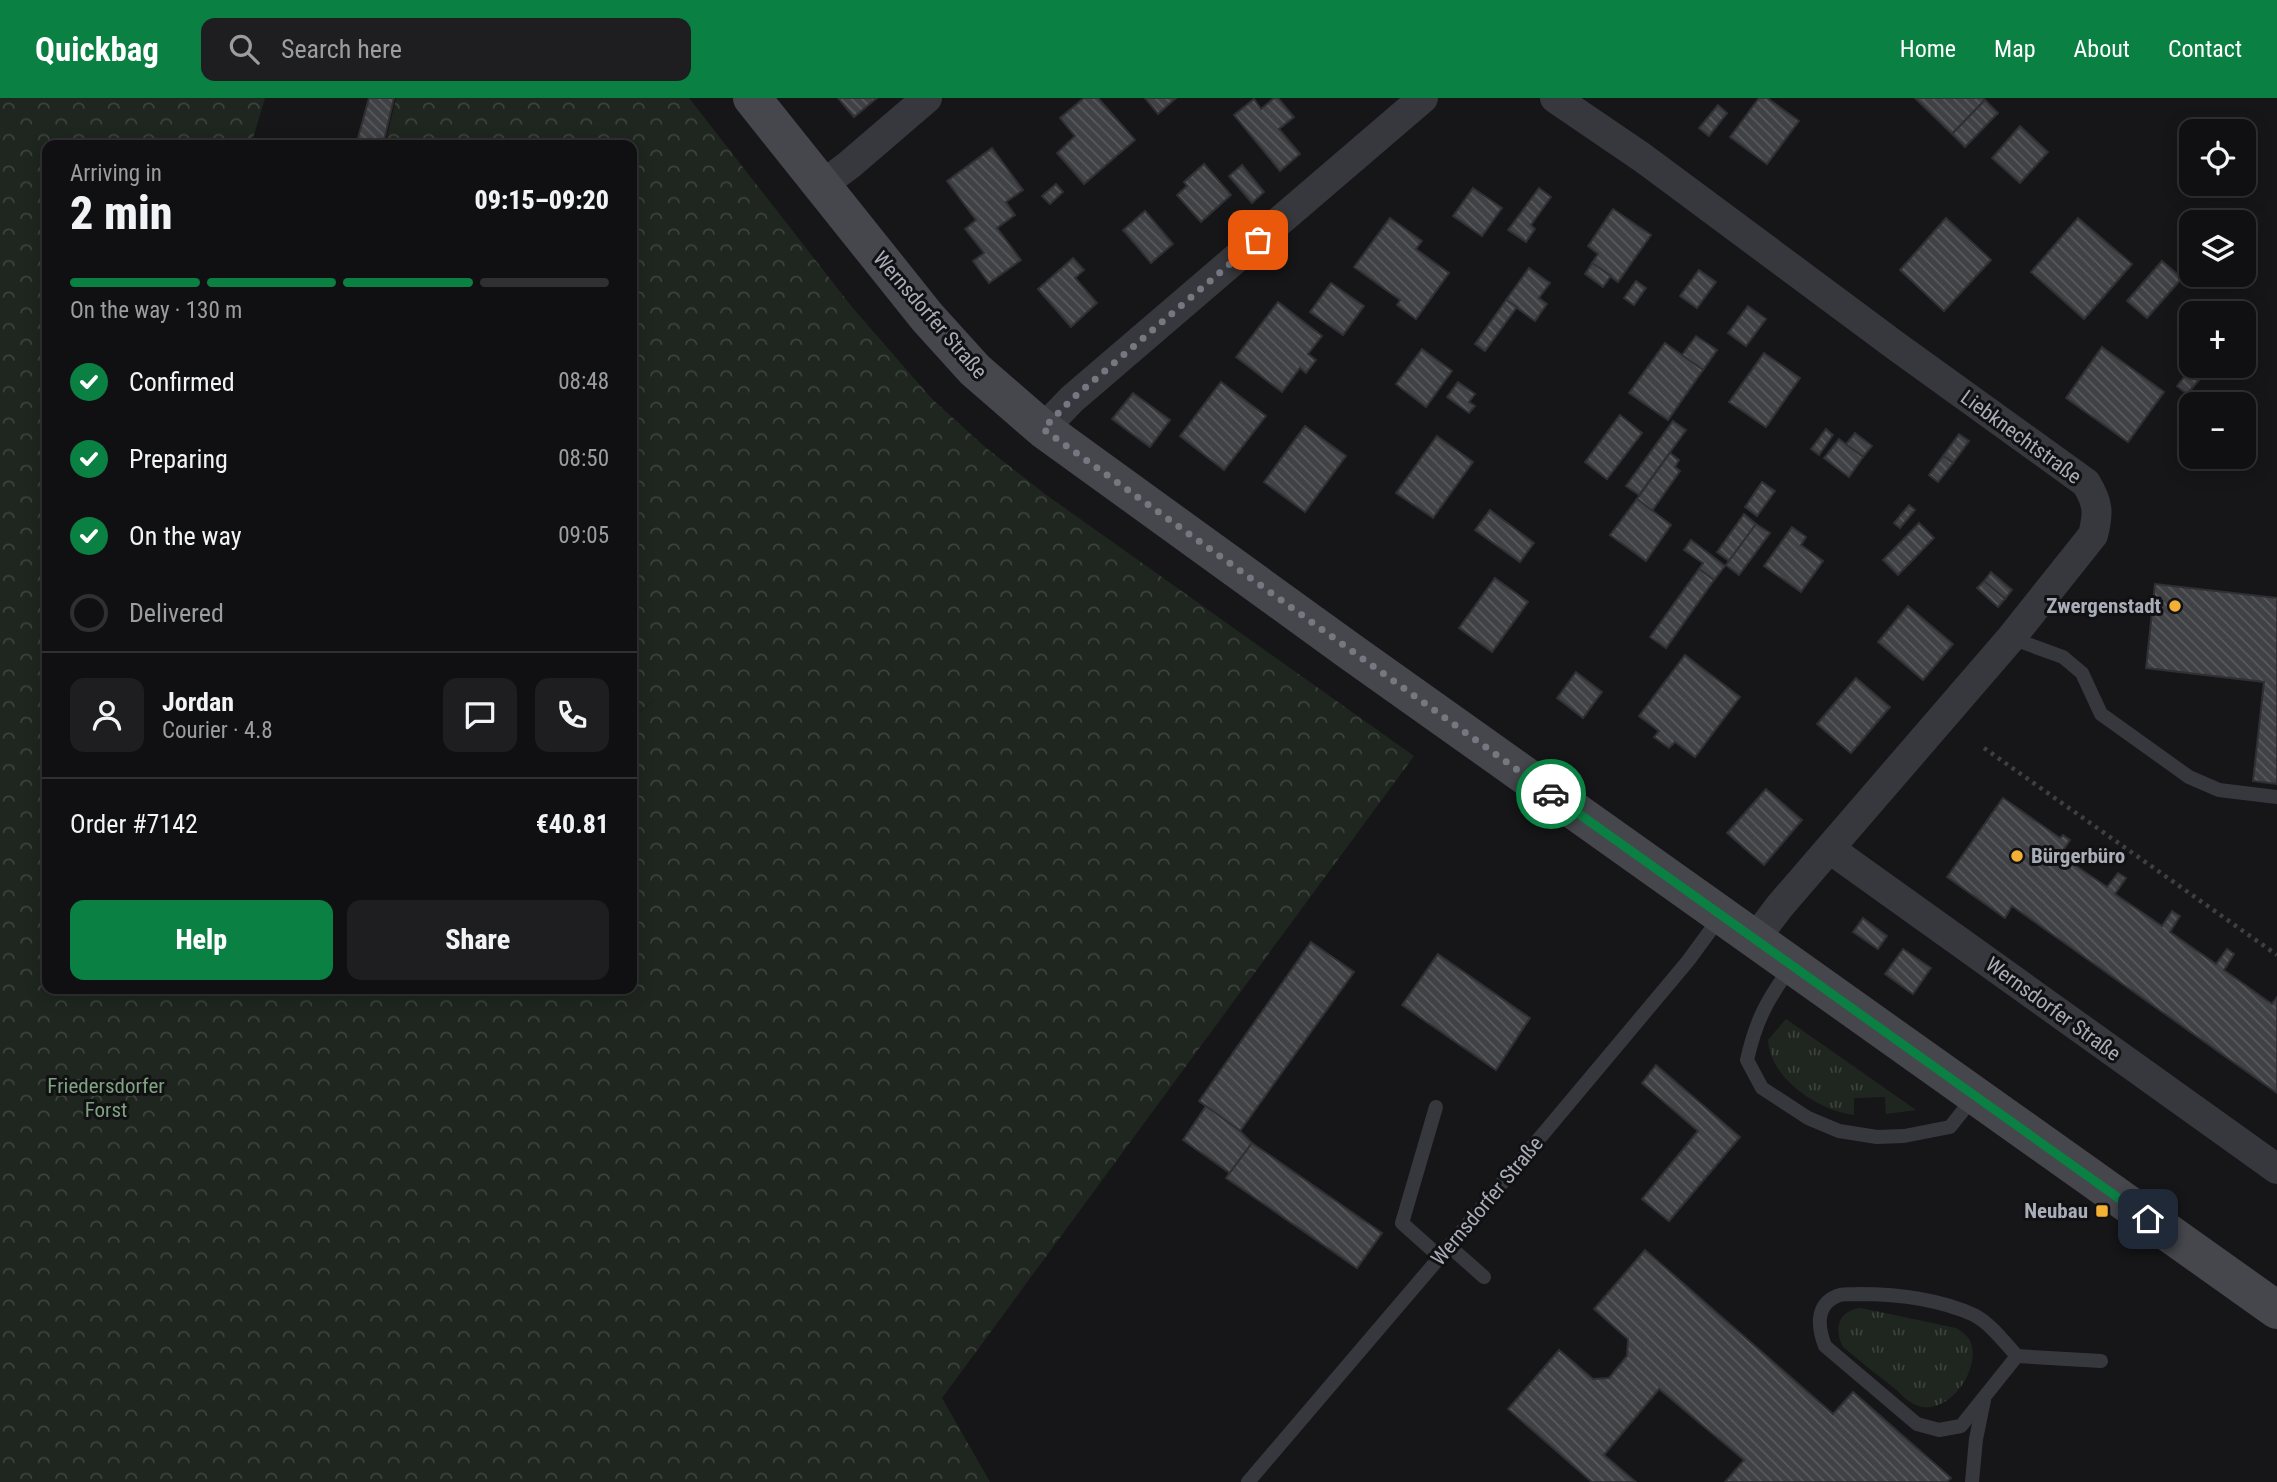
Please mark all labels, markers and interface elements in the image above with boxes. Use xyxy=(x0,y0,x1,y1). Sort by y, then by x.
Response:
search box xyxy=(201,18,691,81)
text: Quickbag xyxy=(35,30,159,69)
icon: search xyxy=(225,30,263,68)
text: Search here xyxy=(281,34,402,64)
text: Home xyxy=(1900,35,1956,63)
text: Map xyxy=(1994,35,2036,63)
text: About xyxy=(2074,35,2130,63)
text: Contact xyxy=(2168,35,2242,63)
map controls xyxy=(2179,119,2256,469)
button: locate xyxy=(2179,119,2256,196)
text: Arriving in xyxy=(70,160,162,187)
text: 09:15–09:20 xyxy=(475,185,609,215)
text: 2 min xyxy=(70,186,173,240)
pin xyxy=(1228,210,1288,270)
button: layers xyxy=(2179,210,2256,287)
icon: bag xyxy=(1239,221,1277,259)
street label: Wernsdorfer Straße xyxy=(868,247,992,384)
text: On the way · 130 m xyxy=(70,297,242,324)
button: + xyxy=(2179,301,2256,378)
icon: check xyxy=(70,363,108,401)
text: Confirmed xyxy=(129,367,235,397)
text: 08:48 xyxy=(558,368,609,395)
street label: Liebknechtstraße xyxy=(1956,385,2086,489)
button: − xyxy=(2179,392,2256,469)
icon: check xyxy=(70,440,108,478)
text: Preparing xyxy=(129,444,228,474)
text: 08:50 xyxy=(558,445,609,472)
icon: check xyxy=(70,517,108,555)
text: On the way xyxy=(129,521,242,551)
text: 09:05 xyxy=(558,522,609,549)
place label: Zwergenstadt xyxy=(2046,594,2161,618)
text: Delivered xyxy=(129,598,224,628)
marker: Zwergenstadt xyxy=(2167,598,2183,614)
button: person xyxy=(70,678,144,752)
button: chat xyxy=(443,678,517,752)
button: phone xyxy=(535,678,609,752)
text: Jordan xyxy=(162,687,234,717)
text: Courier · 4.8 xyxy=(162,717,273,744)
courier xyxy=(1516,759,1586,829)
icon: car xyxy=(1532,775,1570,813)
text: Order #7142 xyxy=(70,809,198,839)
text: €40.81 xyxy=(536,809,609,839)
place label: Bürgerbüro xyxy=(2031,844,2125,868)
marker: Bürgerbüro xyxy=(2009,848,2025,864)
button: Help xyxy=(70,900,333,980)
button: Share xyxy=(347,900,609,980)
street label: Wernsdorfer Straße xyxy=(1981,952,2125,1066)
park label: Friedersdorfer Forst xyxy=(47,1074,165,1122)
street label: Wernsdorfer Straße xyxy=(1426,1132,1548,1270)
pin xyxy=(2118,1189,2178,1249)
place label: Neubau xyxy=(2024,1199,2088,1223)
icon: home xyxy=(2129,1200,2167,1238)
marker: Neubau xyxy=(2094,1203,2110,1219)

